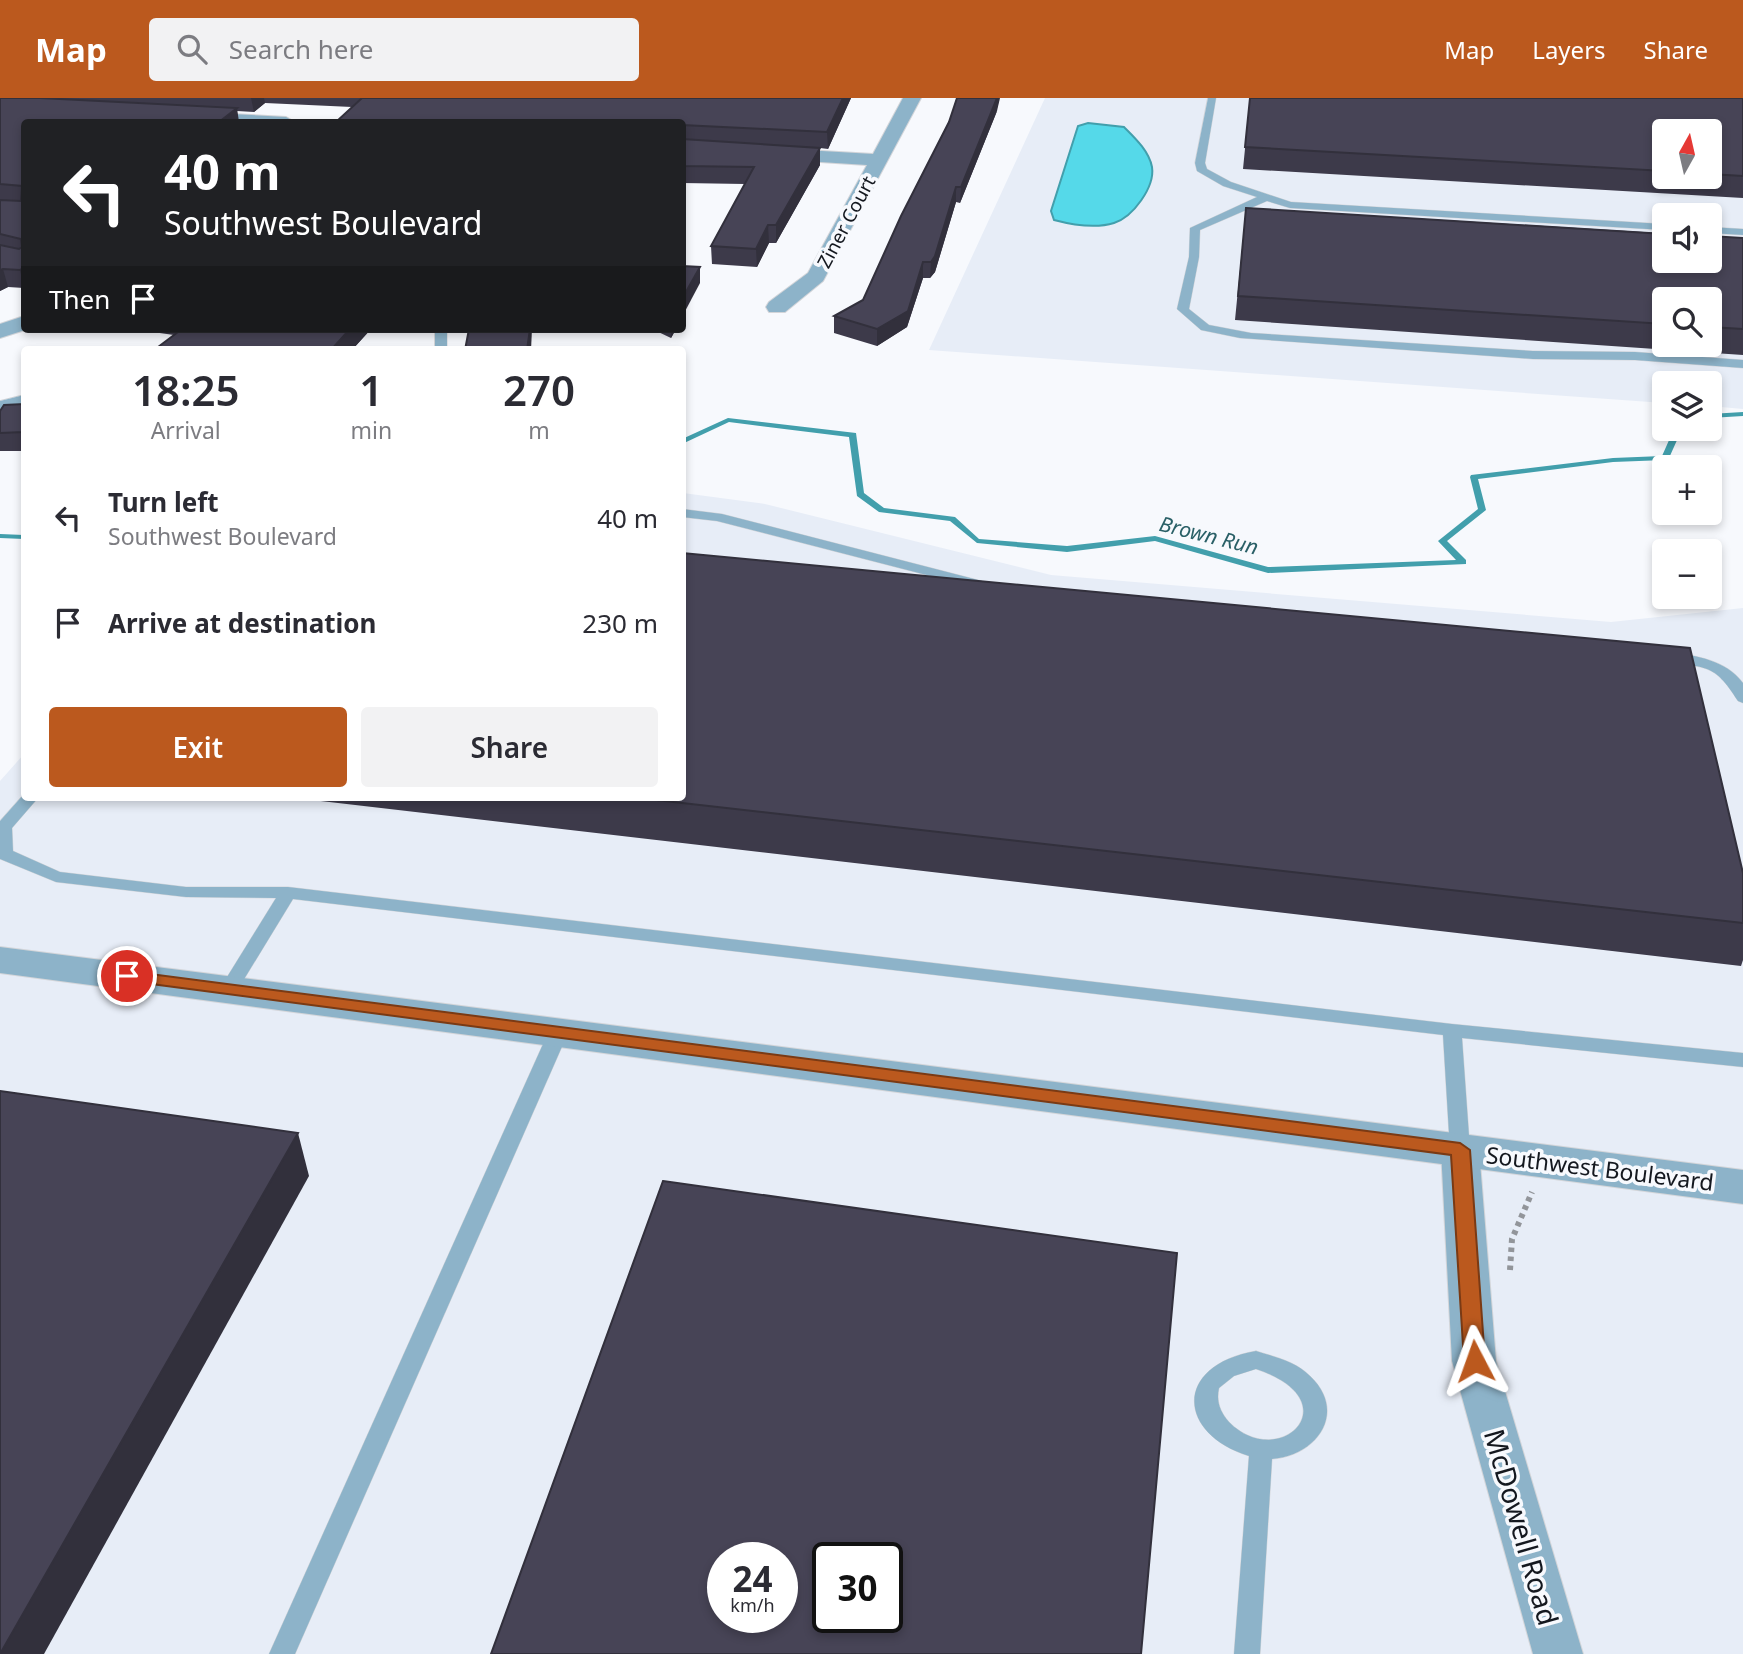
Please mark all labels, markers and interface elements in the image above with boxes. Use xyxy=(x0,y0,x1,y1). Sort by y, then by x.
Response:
search box xyxy=(149,18,639,81)
text: Map xyxy=(35,27,107,72)
icon: search xyxy=(173,30,211,68)
text: Search here xyxy=(229,31,373,67)
text: Map xyxy=(1444,33,1494,66)
text: Layers xyxy=(1532,33,1606,66)
text: Share xyxy=(1644,33,1708,66)
north arrow xyxy=(1652,119,1722,189)
map controls xyxy=(1652,119,1722,609)
text: 40 m xyxy=(164,138,281,204)
icon: left xyxy=(49,147,140,238)
street label: Ziner Court xyxy=(811,171,881,273)
text: Southwest Boulevard xyxy=(164,201,483,244)
button: sound xyxy=(1652,203,1722,273)
icon: arrive xyxy=(124,280,162,318)
text: Then xyxy=(49,281,110,317)
button: search xyxy=(1652,287,1722,357)
text: 18:25 xyxy=(132,361,240,418)
text: 1 xyxy=(359,361,383,418)
text: 270 xyxy=(503,361,575,418)
button: layers xyxy=(1652,371,1722,441)
text: Arrival xyxy=(151,414,221,446)
text: min xyxy=(350,414,392,446)
text: m xyxy=(528,414,550,446)
button: + xyxy=(1652,455,1722,525)
text: Turn left xyxy=(108,484,219,520)
icon: left xyxy=(49,499,87,537)
text: 40 m xyxy=(597,500,658,536)
water label: Brown Run xyxy=(1157,509,1261,561)
text: Southwest Boulevard xyxy=(108,520,337,552)
button: − xyxy=(1652,539,1722,609)
icon: arrive xyxy=(49,604,87,642)
text: Arrive at destination xyxy=(108,605,377,641)
text: 230 m xyxy=(582,605,658,641)
button: Exit xyxy=(49,707,347,787)
button: Share xyxy=(361,707,658,787)
pin xyxy=(97,946,157,1006)
icon: arrive xyxy=(108,957,146,995)
street label: Southwest Boulevard xyxy=(1484,1138,1716,1198)
position arrow xyxy=(1438,1324,1512,1398)
street label: McDowell Road xyxy=(1476,1424,1568,1630)
speed limit sign: 30 xyxy=(812,1542,903,1633)
text: 24 xyxy=(732,1555,773,1602)
text: km/h xyxy=(730,1593,775,1617)

